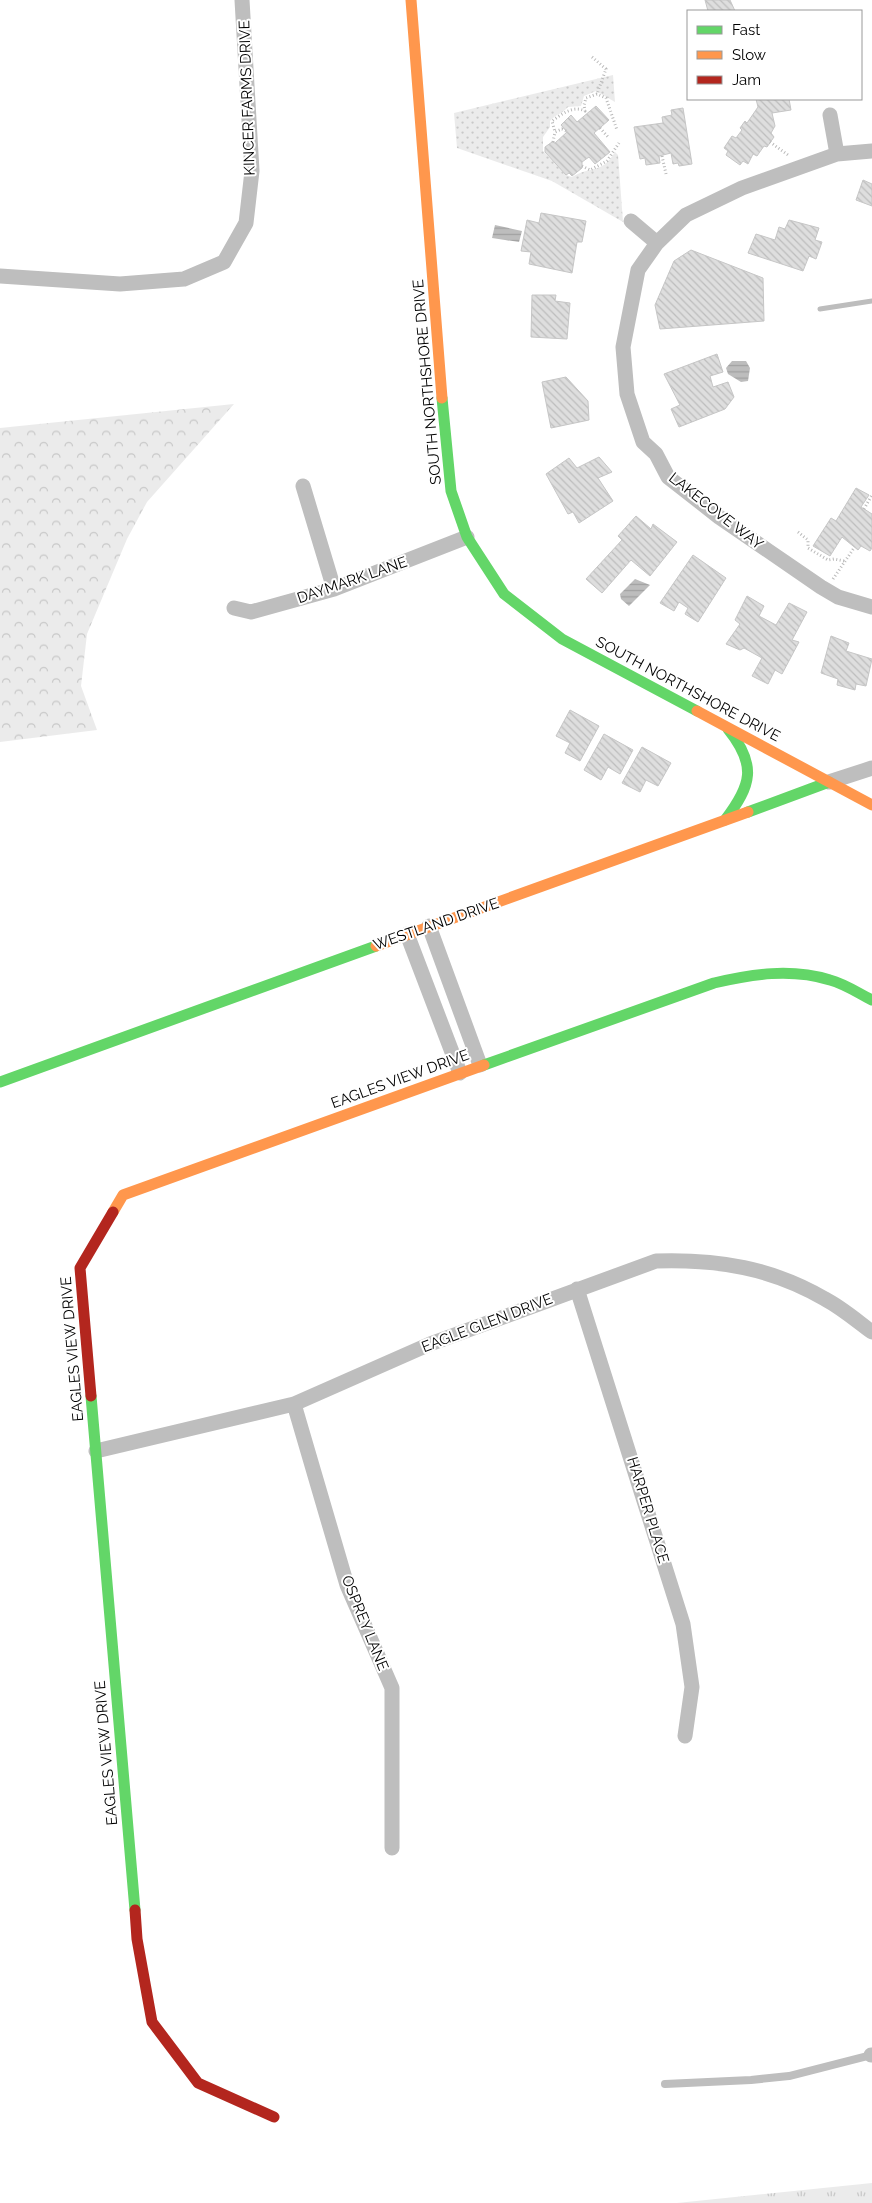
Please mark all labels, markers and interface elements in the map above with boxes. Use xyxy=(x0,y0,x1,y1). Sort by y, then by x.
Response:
legend xyxy=(687,10,862,100)
street label: KINCER FARMS DRIVE xyxy=(235,20,259,176)
text: Fast xyxy=(732,21,760,39)
text: Slow xyxy=(732,46,766,64)
text: Jam xyxy=(732,71,761,89)
street label: SOUTH NORTHSHORE DRIVE xyxy=(409,278,445,486)
street label: LAKECOVE WAY xyxy=(665,469,767,554)
street label: DAYMARK LANE xyxy=(295,553,409,607)
street label: SOUTH NORTHSHORE DRIVE xyxy=(593,633,783,745)
street label: WESTLAND DRIVE xyxy=(371,894,501,954)
street label: EAGLES VIEW DRIVE xyxy=(329,1046,471,1112)
street label: EAGLES VIEW DRIVE xyxy=(57,1276,87,1422)
street label: EAGLE GLEN DRIVE xyxy=(419,1290,555,1356)
street label: HARPER PLACE xyxy=(623,1455,673,1565)
street label: OSPREY LANE xyxy=(338,1573,392,1673)
street label: EAGLES VIEW DRIVE xyxy=(91,1680,121,1826)

